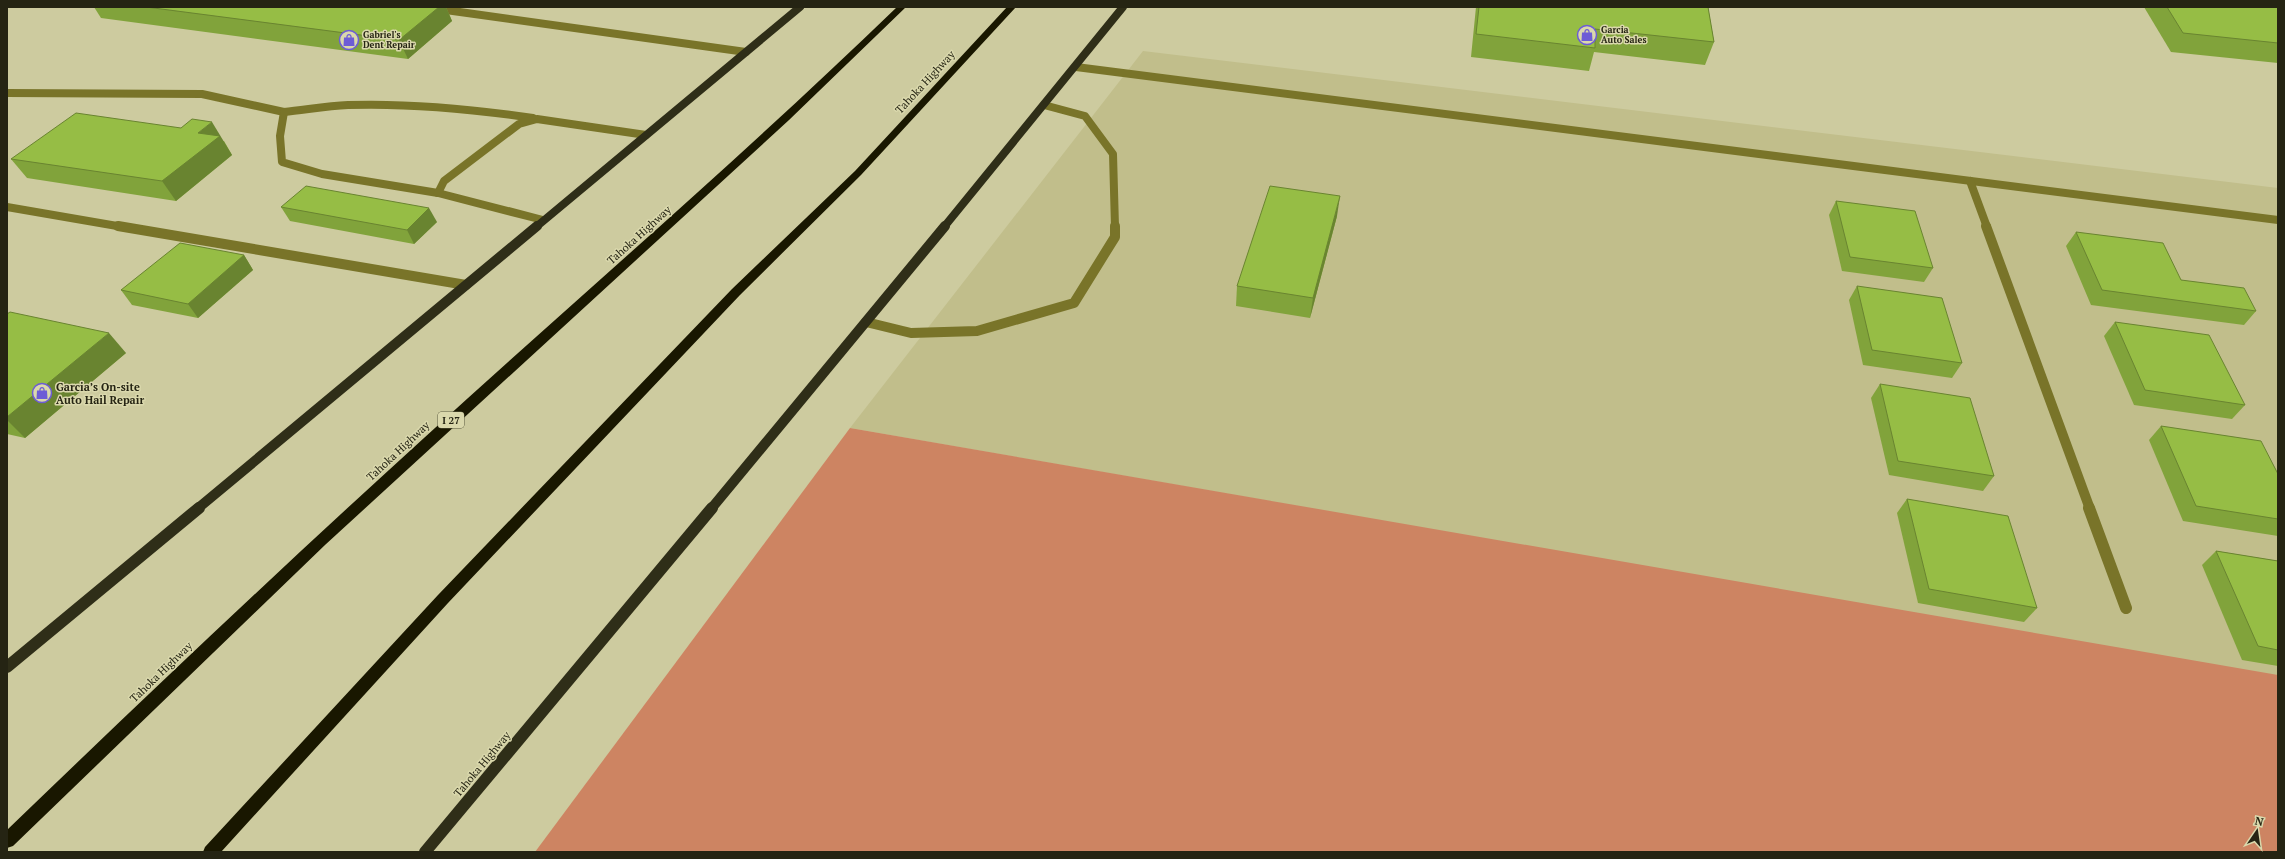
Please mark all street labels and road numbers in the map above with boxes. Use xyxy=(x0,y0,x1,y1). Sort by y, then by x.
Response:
street label: Tahoka Highway xyxy=(892,47,958,116)
street label: Tahoka Highway xyxy=(604,202,674,267)
road number: I 27 xyxy=(438,412,464,428)
street label: Tahoka Highway xyxy=(364,418,433,484)
street label: Tahoka Highway xyxy=(127,638,195,705)
street label: Tahoka Highway xyxy=(451,728,514,800)

